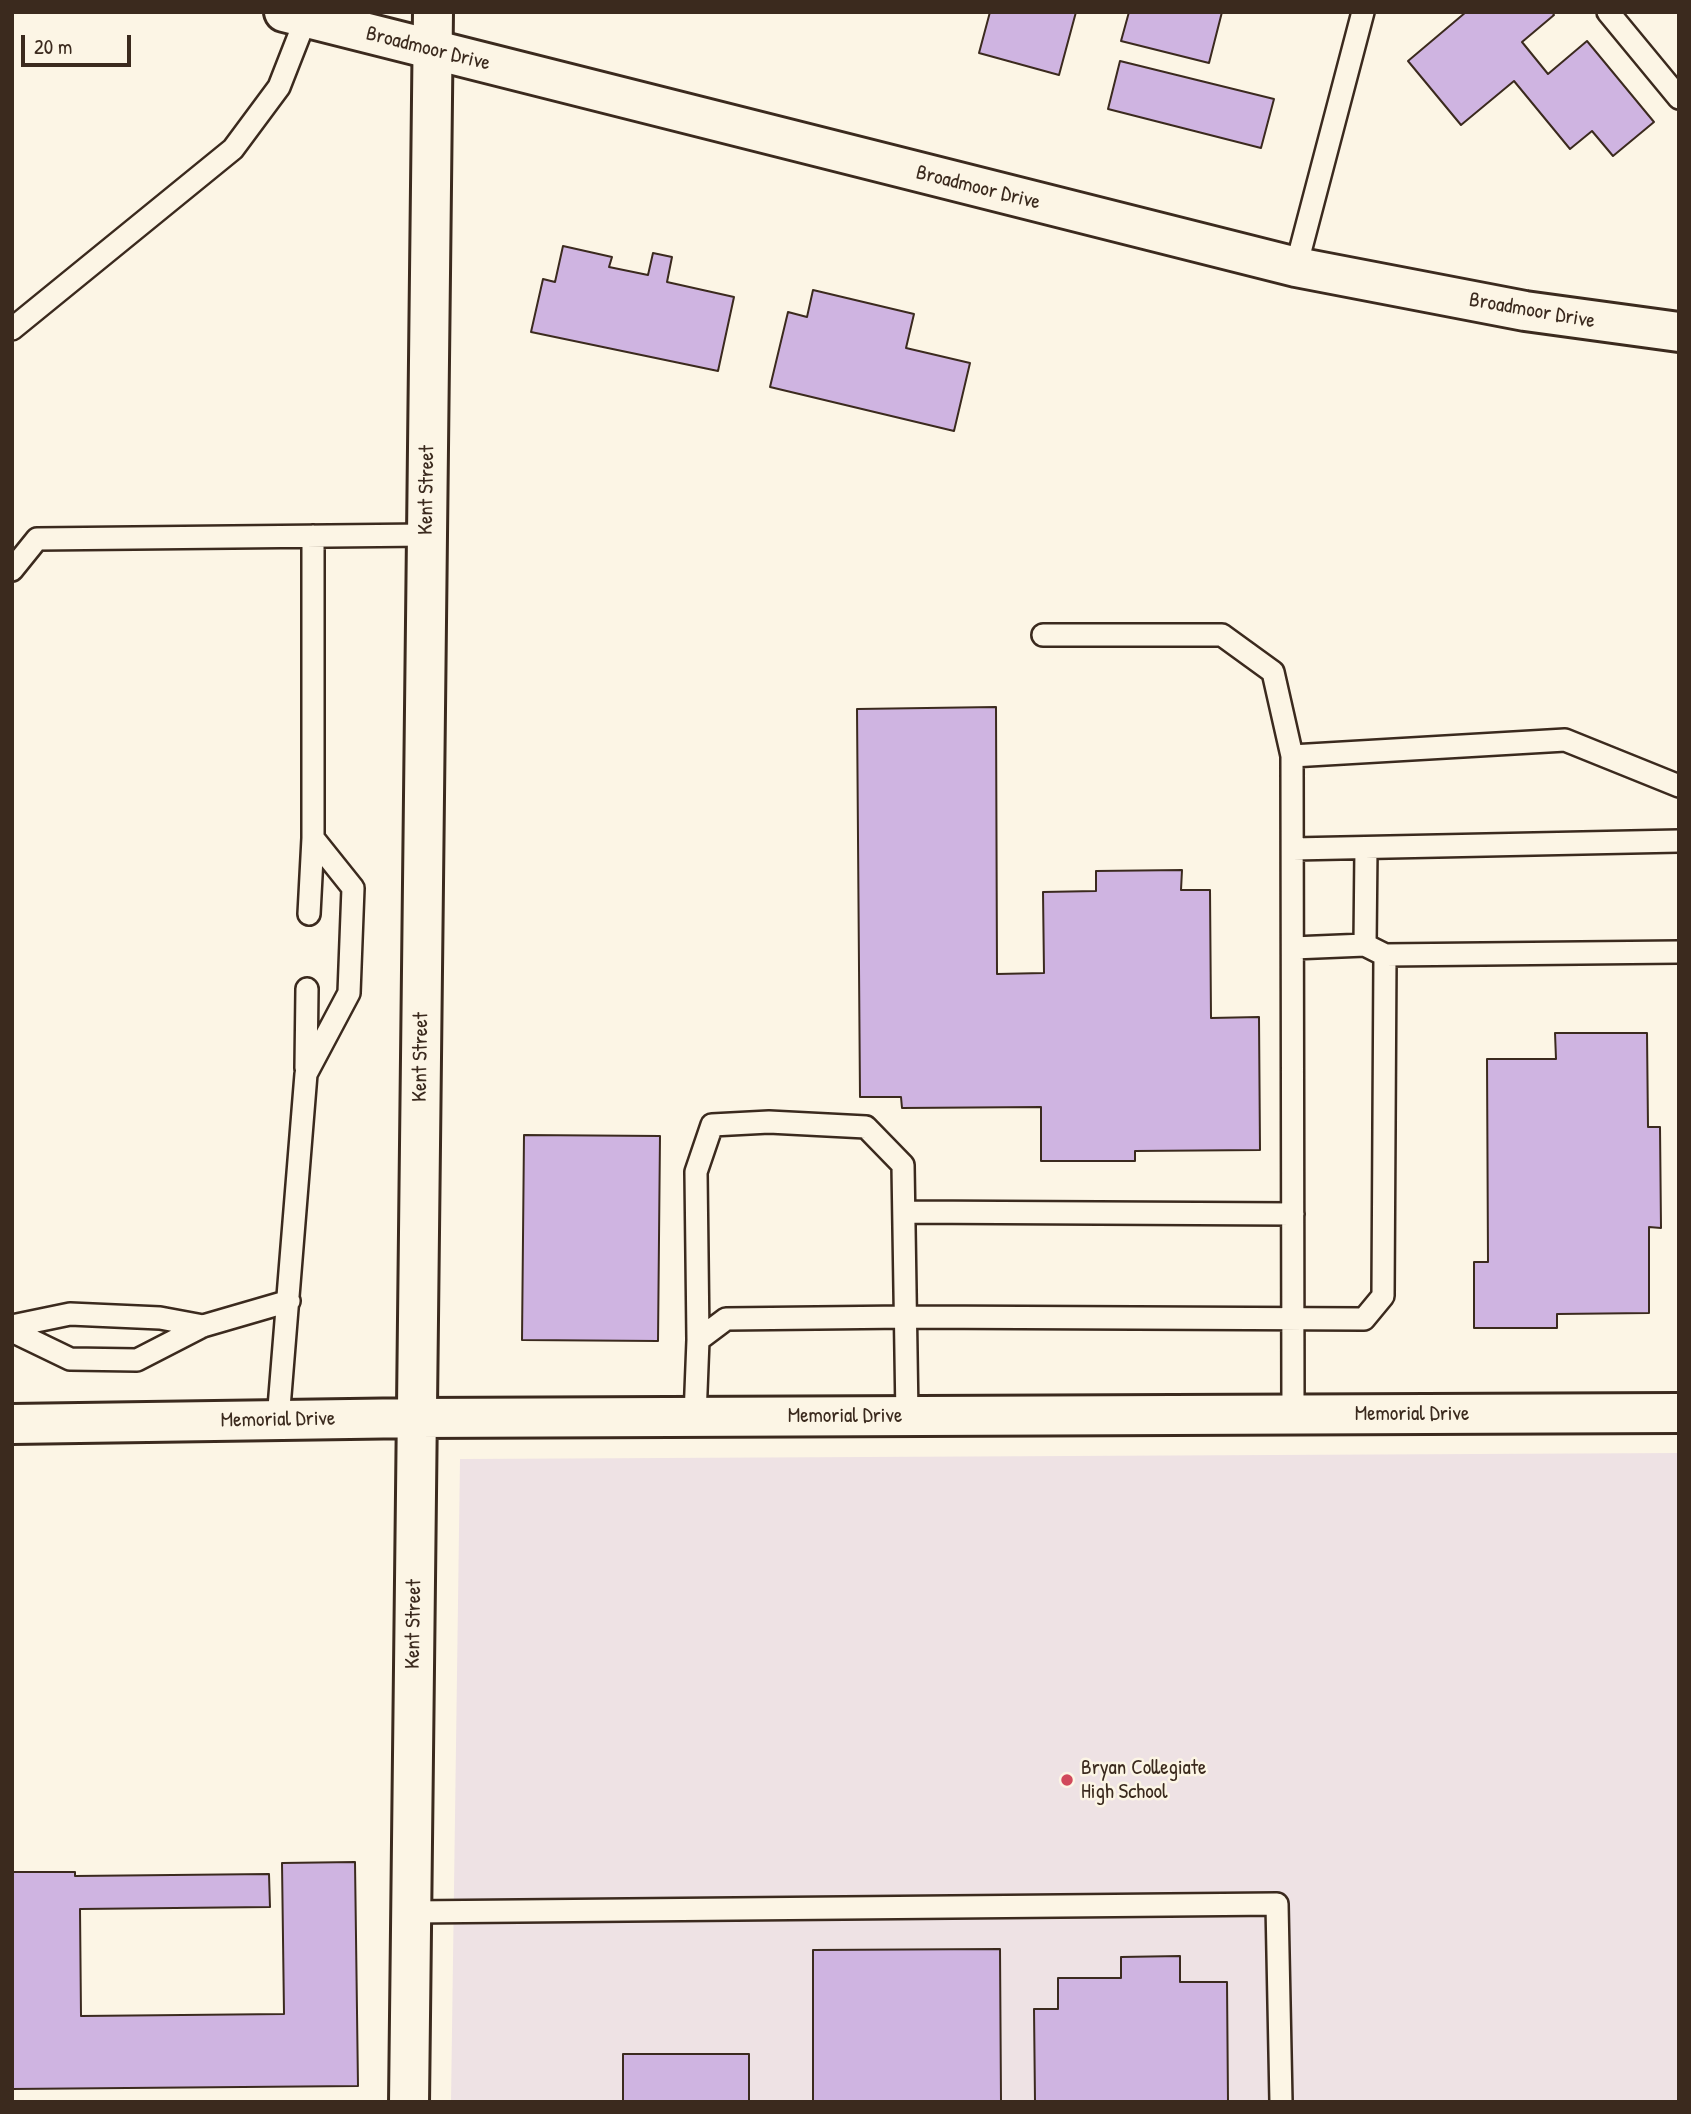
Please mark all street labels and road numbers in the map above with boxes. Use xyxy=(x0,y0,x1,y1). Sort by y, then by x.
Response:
street label: Broadmoor Drive xyxy=(363,21,493,77)
street label: Broadmoor Drive xyxy=(913,160,1043,216)
street label: Broadmoor Drive xyxy=(1467,288,1597,334)
street label: Kent Street xyxy=(414,445,440,535)
street label: Kent Street xyxy=(408,1012,434,1102)
street label: Memorial Drive xyxy=(1355,1401,1469,1427)
street label: Memorial Drive xyxy=(788,1403,902,1429)
street label: Memorial Drive xyxy=(221,1406,335,1434)
street label: Kent Street xyxy=(401,1579,427,1669)

